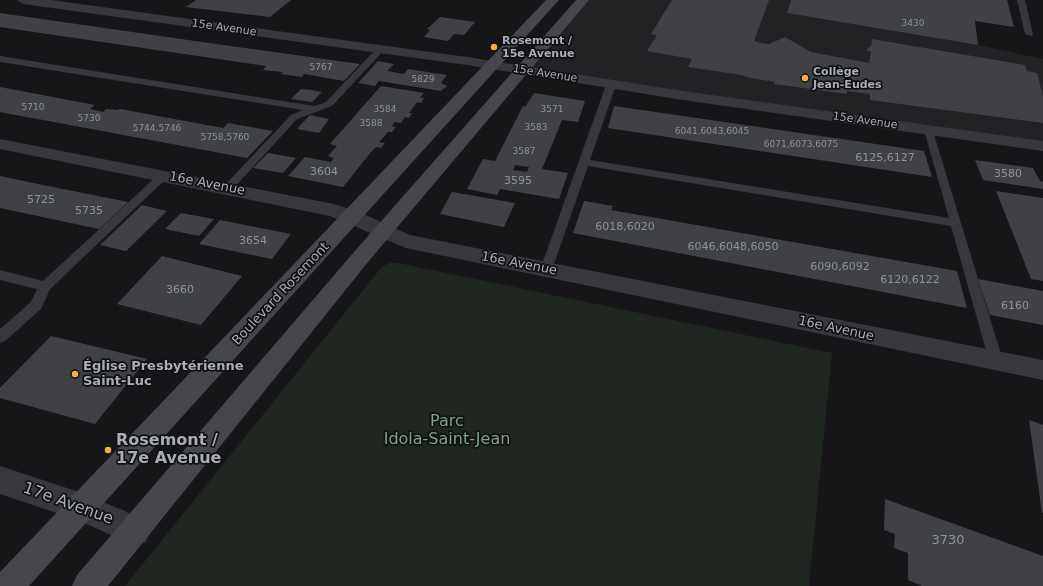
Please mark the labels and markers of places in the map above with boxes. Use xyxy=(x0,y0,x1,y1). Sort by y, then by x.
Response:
place label: Rosemont / 15e Avenue xyxy=(502,34,574,60)
marker: Rosemont / 15e Avenue xyxy=(489,42,499,52)
place label: Collège Jean-Eudes xyxy=(813,65,882,91)
marker: Collège Jean-Eudes xyxy=(800,73,810,83)
place label: Église Presbytérienne Saint-Luc xyxy=(83,359,243,390)
marker: Église Presbytérienne Saint-Luc xyxy=(70,369,80,379)
place label: Rosemont / 17e Avenue xyxy=(116,431,221,469)
marker: Rosemont / 17e Avenue xyxy=(103,445,113,455)

